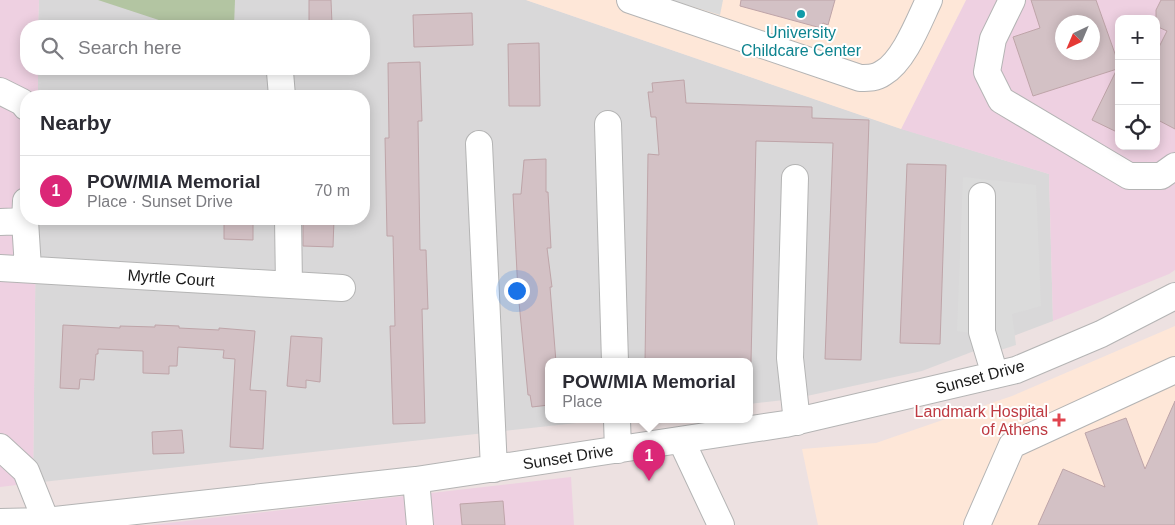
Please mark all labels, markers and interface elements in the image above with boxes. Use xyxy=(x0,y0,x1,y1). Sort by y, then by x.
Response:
marker: University Childcare Center xyxy=(795,8,807,20)
north arrow xyxy=(1055,15,1100,60)
map controls xyxy=(1115,15,1160,150)
button: + xyxy=(1115,15,1160,60)
search box xyxy=(20,20,370,75)
place label: University Childcare Center xyxy=(741,24,862,59)
icon: search xyxy=(38,34,66,62)
text: Search here xyxy=(78,37,182,58)
button: − xyxy=(1115,60,1160,105)
button: locate xyxy=(1115,105,1160,150)
text: Nearby xyxy=(40,111,111,134)
text: POW/MIA Memorial xyxy=(87,171,260,192)
text: 1 xyxy=(52,182,60,199)
text: 70 m xyxy=(314,182,350,199)
text: Place · Sunset Drive xyxy=(87,193,233,210)
street label: Myrtle Court xyxy=(127,266,216,290)
your location xyxy=(504,278,530,304)
street label: Sunset Drive xyxy=(934,357,1027,397)
popup xyxy=(545,358,753,423)
text: POW/MIA Memorial xyxy=(562,371,736,392)
text: Place xyxy=(562,393,602,410)
place label: Landmark Hospital of Athens xyxy=(915,403,1048,438)
marker: Landmark Hospital of Athens xyxy=(1052,413,1066,427)
pin: 1 xyxy=(633,440,665,481)
street label: Sunset Drive xyxy=(521,441,615,473)

